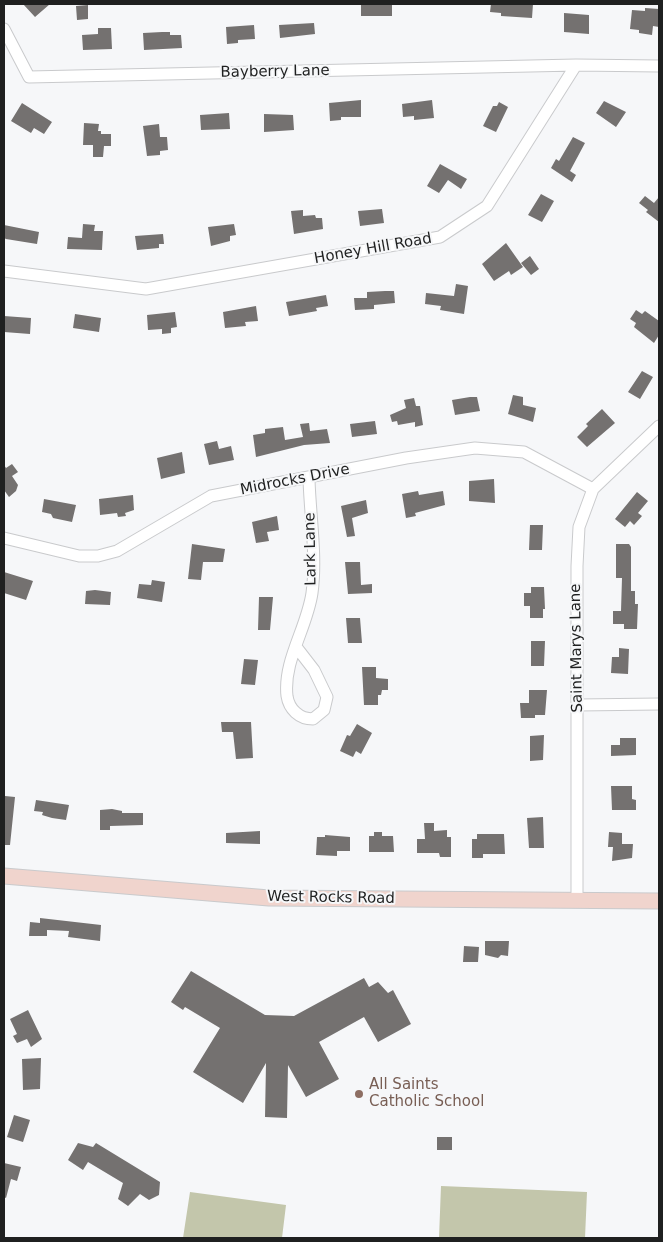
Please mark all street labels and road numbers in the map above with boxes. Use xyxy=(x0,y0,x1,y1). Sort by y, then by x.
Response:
street label: Bayberry Lane xyxy=(220,62,330,82)
street label: Honey Hill Road xyxy=(313,230,433,268)
street label: Midrocks Drive xyxy=(239,461,351,499)
street label: Lark Lane xyxy=(301,512,321,586)
street label: Saint Marys Lane xyxy=(567,583,587,713)
street label: West Rocks Road xyxy=(267,888,395,908)

